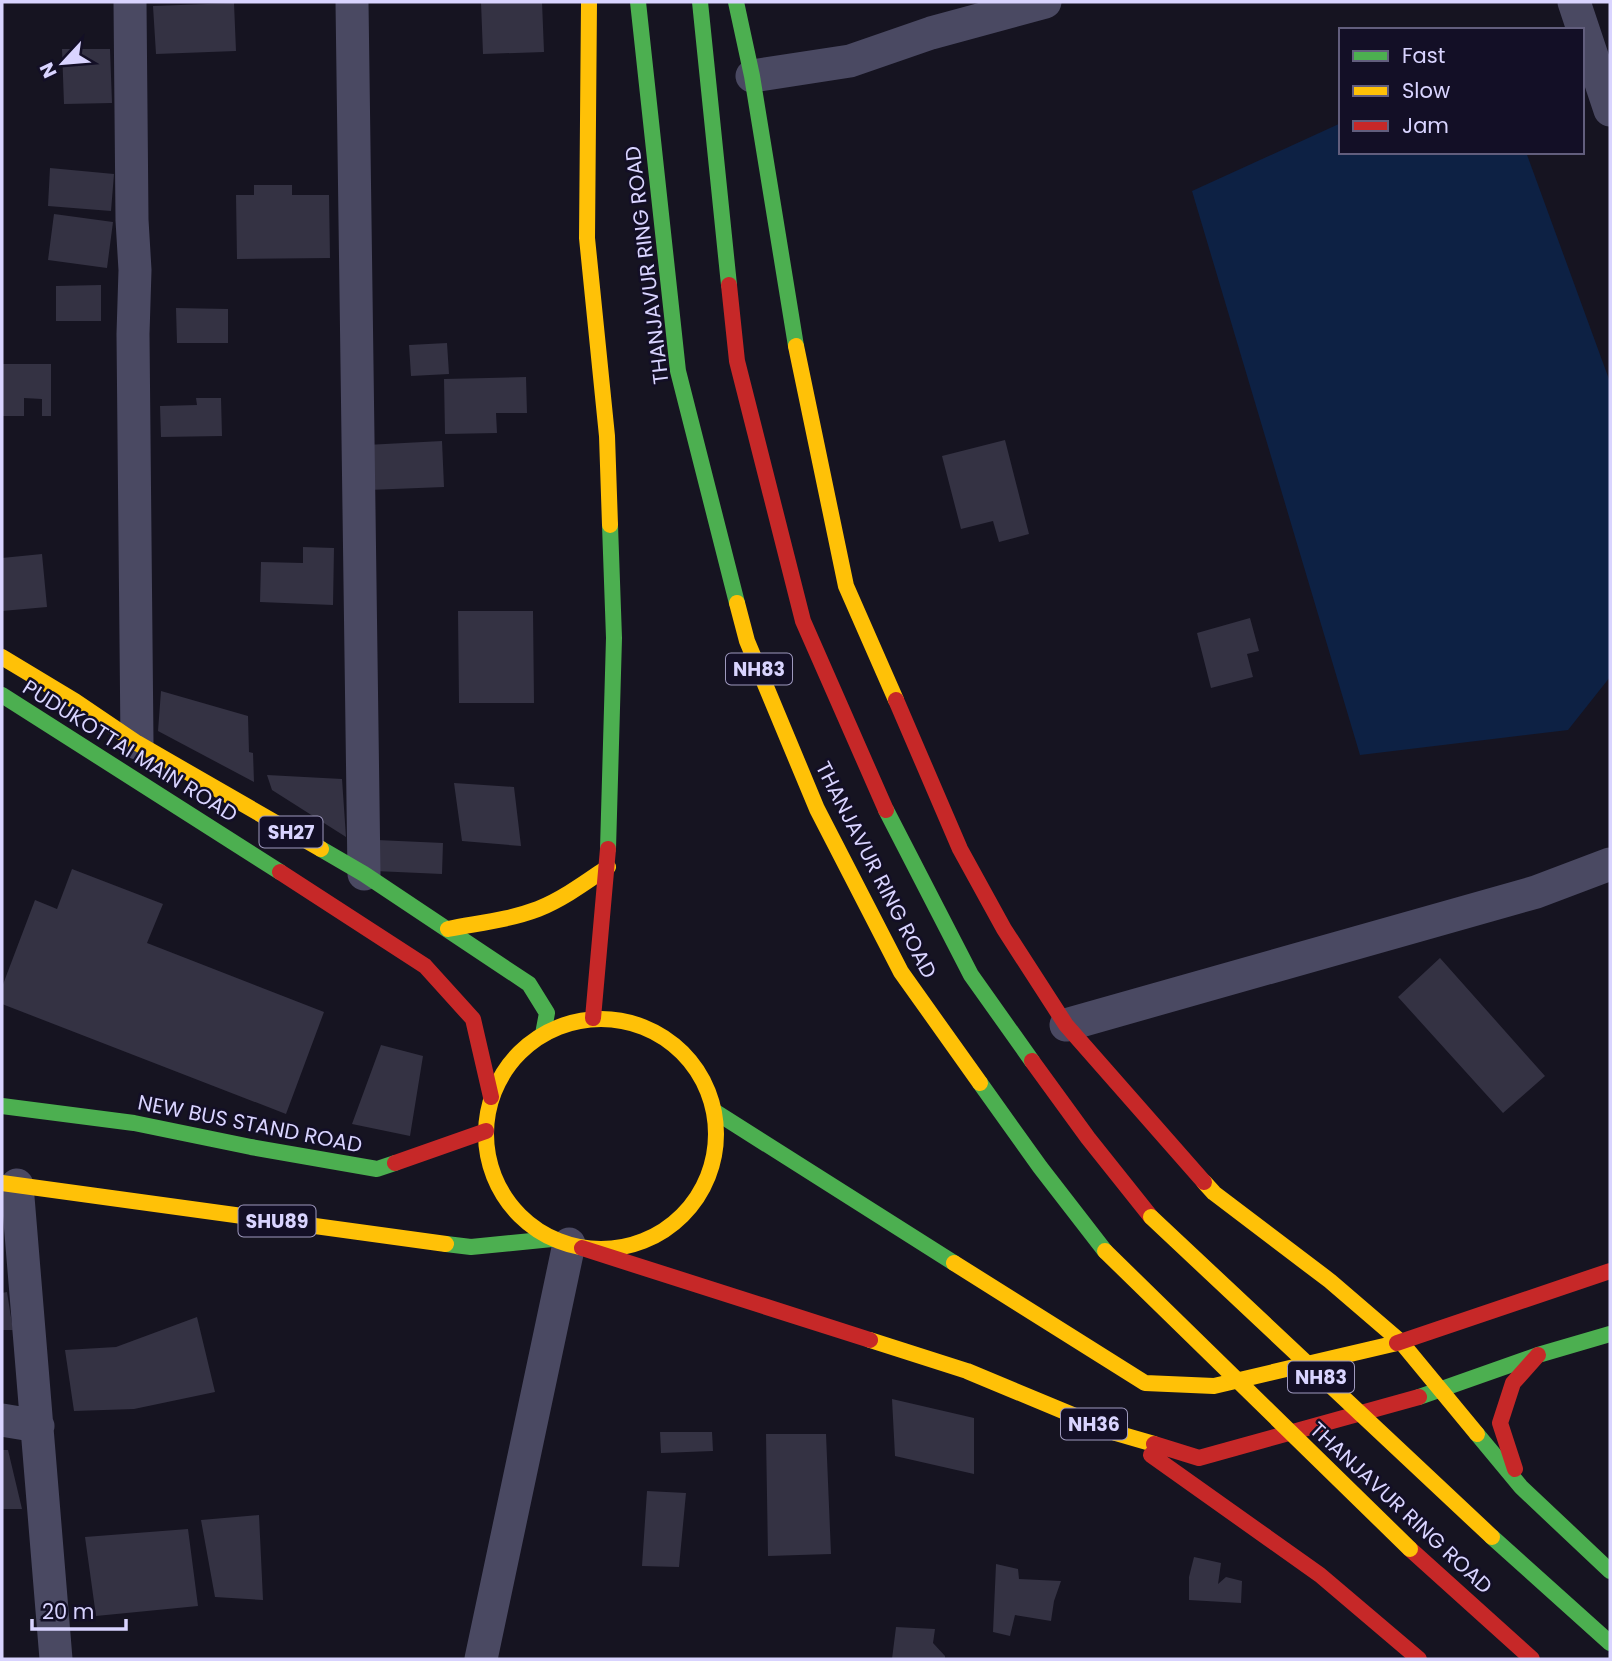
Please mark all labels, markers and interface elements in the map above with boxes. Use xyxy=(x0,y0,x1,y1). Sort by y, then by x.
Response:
north arrow xyxy=(28,28,98,98)
legend xyxy=(1339,28,1584,154)
text: Fast xyxy=(1402,41,1445,70)
text: N xyxy=(33,58,63,83)
text: Slow xyxy=(1402,76,1450,105)
text: Jam xyxy=(1402,111,1449,140)
street label: THANJAVUR RING ROAD xyxy=(618,144,676,386)
road number: NH83 xyxy=(726,654,792,684)
street label: PUDUKOTTAI MAIN ROAD xyxy=(17,673,243,829)
street label: THANJAVUR RING ROAD xyxy=(809,756,944,983)
road number: SH27 xyxy=(260,817,322,848)
street label: NEW BUS STAND ROAD xyxy=(135,1088,365,1159)
road number: SHU89 xyxy=(238,1205,316,1236)
road number: NH83 xyxy=(1288,1362,1354,1392)
road number: NH36 xyxy=(1061,1408,1127,1440)
street label: THANJAVUR RING ROAD xyxy=(1304,1415,1499,1600)
scale bar xyxy=(32,1588,126,1632)
text: 20 m xyxy=(42,1597,95,1626)

